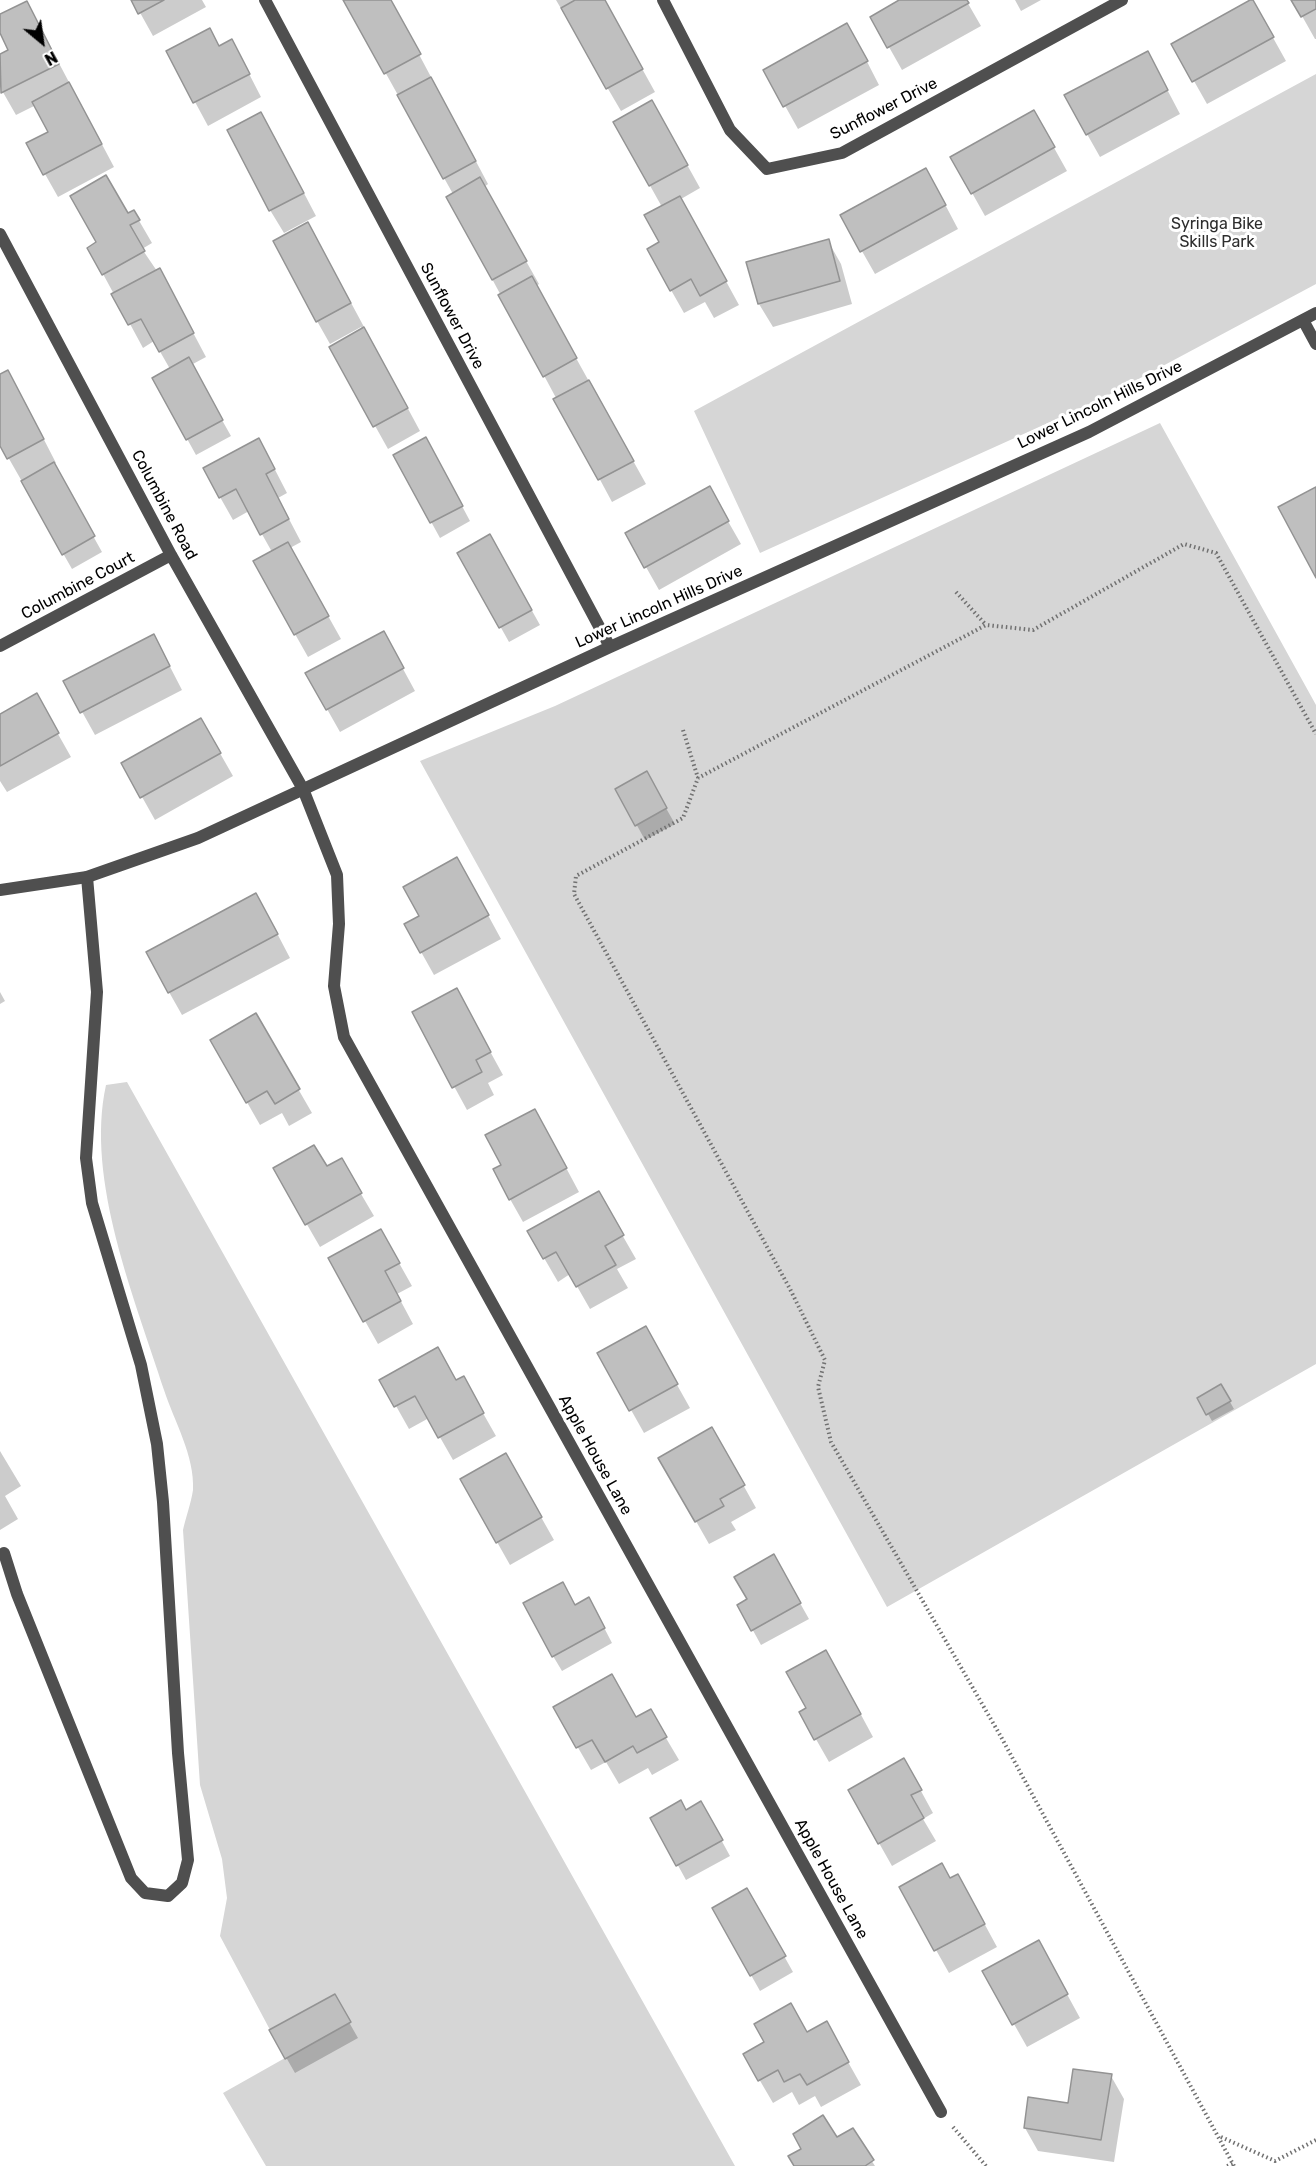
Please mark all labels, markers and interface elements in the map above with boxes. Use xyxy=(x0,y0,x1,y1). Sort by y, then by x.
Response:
north arrow xyxy=(12,12,72,72)
text: N xyxy=(41,47,61,69)
street label: Sunflower Drive xyxy=(827,74,941,144)
park label: Syringa Bike Skills Park xyxy=(1171,214,1263,252)
street label: Sunflower Drive xyxy=(416,259,488,373)
street label: Lower Lincoln Hills Drive xyxy=(1014,357,1186,453)
street label: Columbine Road xyxy=(127,447,201,563)
street label: Columbine Court xyxy=(18,548,138,624)
street label: Lower Lincoln Hills Drive xyxy=(572,561,746,653)
street label: Apple House Lane xyxy=(554,1392,636,1518)
street label: Apple House Lane xyxy=(790,1816,872,1942)

